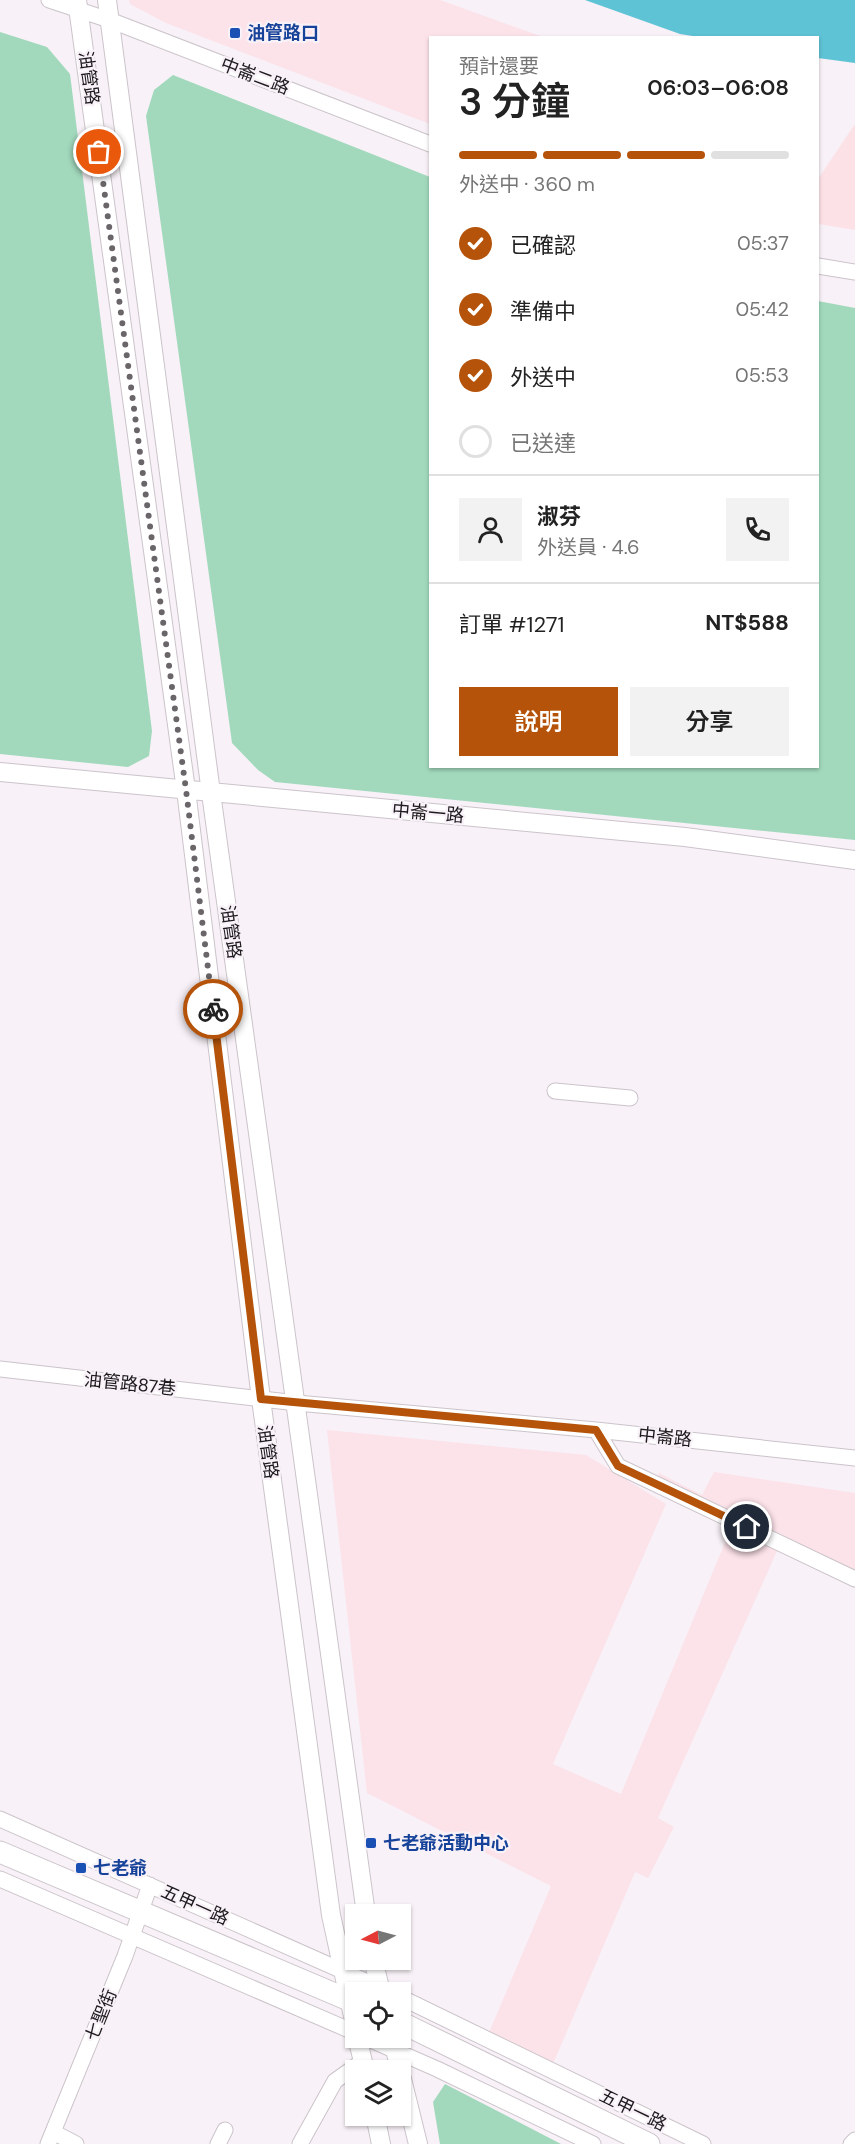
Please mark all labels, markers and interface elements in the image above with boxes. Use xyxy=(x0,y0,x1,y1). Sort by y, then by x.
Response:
place label: 油管路口 xyxy=(247,21,319,45)
marker: 油管路口 xyxy=(228,26,242,40)
street label: 油管路 xyxy=(73,50,105,106)
street label: 中崙二路 xyxy=(217,52,293,100)
text: 預計還要 xyxy=(459,53,539,79)
text: 06:03–06:08 xyxy=(647,73,789,102)
text: 3 分鐘 xyxy=(459,76,570,127)
pin xyxy=(73,126,124,177)
icon: bag xyxy=(82,135,115,168)
text: 外送中 · 360 m xyxy=(459,171,595,197)
icon: check xyxy=(459,227,492,260)
text: 05:37 xyxy=(737,230,789,256)
text: 已確認 xyxy=(510,231,576,260)
icon: check xyxy=(459,293,492,326)
text: 05:42 xyxy=(735,296,789,322)
text: 準備中 xyxy=(510,297,576,326)
icon: check xyxy=(459,359,492,392)
text: 05:53 xyxy=(735,362,789,388)
text: 外送中 xyxy=(510,363,576,392)
text: 已送達 xyxy=(510,429,576,458)
button: person xyxy=(459,498,522,561)
button: phone xyxy=(726,498,789,561)
text: 淑芬 xyxy=(537,502,581,531)
text: 外送員 · 4.6 xyxy=(537,534,640,560)
text: NT$588 xyxy=(705,608,789,637)
text: 訂單 #1271 xyxy=(459,610,564,639)
button: 說明 xyxy=(459,687,618,756)
button: 分享 xyxy=(630,687,789,756)
street label: 中崙一路 xyxy=(391,798,465,828)
street label: 油管路 xyxy=(215,904,247,960)
courier xyxy=(183,979,243,1039)
icon: bike xyxy=(197,993,230,1026)
street label: 油管路87巷 xyxy=(83,1367,177,1401)
street label: 中崙路 xyxy=(637,1422,693,1452)
street label: 油管路 xyxy=(252,1424,284,1480)
pin xyxy=(721,1501,772,1552)
icon: home xyxy=(730,1510,763,1543)
place label: 七老爺活動中心 xyxy=(383,1831,509,1855)
marker: 七老爺活動中心 xyxy=(364,1836,378,1850)
place label: 七老爺 xyxy=(93,1856,147,1880)
marker: 七老爺 xyxy=(74,1861,88,1875)
street label: 五甲一路 xyxy=(157,1879,233,1931)
north arrow xyxy=(345,1904,411,1970)
map controls xyxy=(345,1904,411,2126)
button: locate xyxy=(345,1982,411,2048)
street label: 七聖街 xyxy=(80,1985,122,2045)
button: layers xyxy=(345,2060,411,2126)
street label: 五甲一路 xyxy=(595,2083,671,2137)

